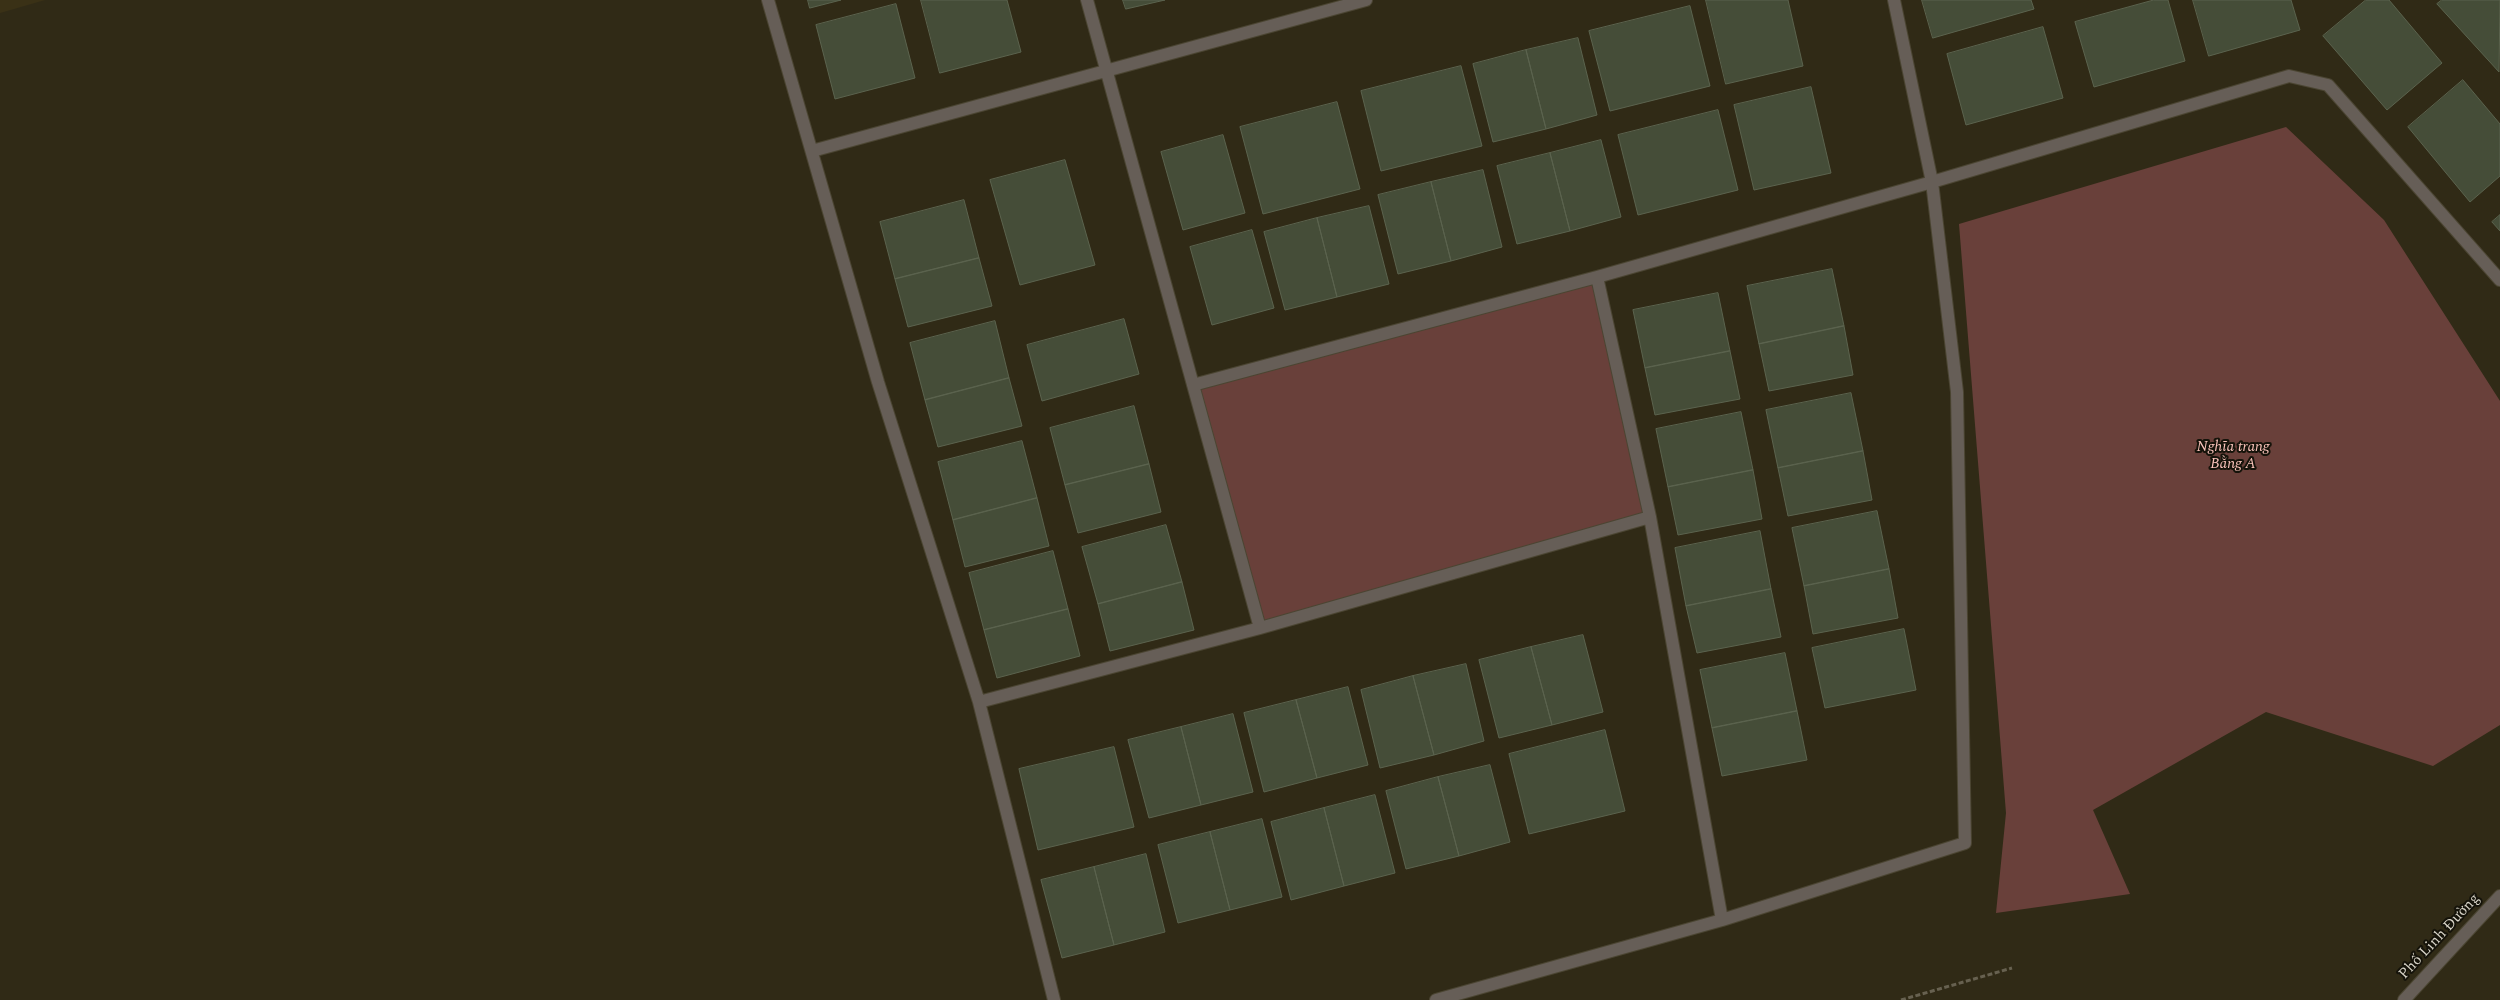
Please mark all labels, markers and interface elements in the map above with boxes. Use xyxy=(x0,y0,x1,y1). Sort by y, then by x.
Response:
park label: Nghĩa trang Bằng A xyxy=(2197,439,2269,474)
street label: Phố Linh Đường xyxy=(2396,890,2484,984)

